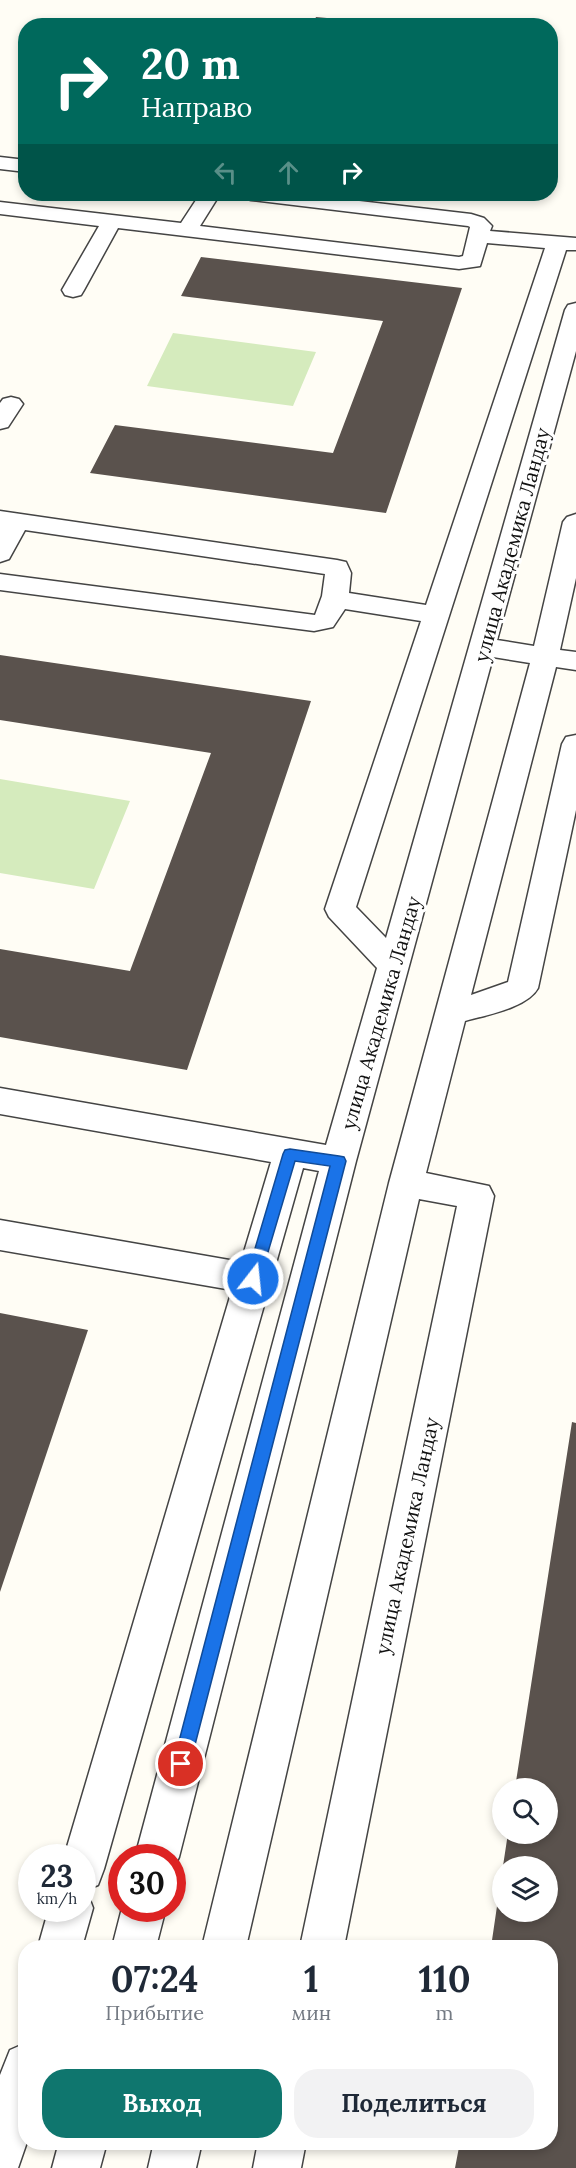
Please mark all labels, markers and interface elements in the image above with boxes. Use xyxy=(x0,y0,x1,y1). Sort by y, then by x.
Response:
text: 20 m xyxy=(141,37,240,91)
icon: right xyxy=(42,42,120,120)
text: Направо xyxy=(141,90,252,124)
icon: left xyxy=(209,156,242,189)
icon: ahead xyxy=(272,156,305,189)
icon: right xyxy=(335,156,368,189)
street label: улица Академика Ландау xyxy=(468,424,555,665)
street label: улица Академика Ландау xyxy=(335,893,426,1133)
position arrow xyxy=(221,1247,285,1311)
street label: улица Академика Ландау xyxy=(369,1415,444,1657)
pin xyxy=(155,1738,206,1789)
icon: arrive xyxy=(164,1747,197,1780)
map controls xyxy=(492,1778,558,1922)
button: search xyxy=(492,1778,558,1844)
speed limit sign: 30 xyxy=(108,1844,186,1922)
button: layers xyxy=(492,1856,558,1922)
text: 23 xyxy=(41,1857,73,1895)
text: km/h xyxy=(37,1889,77,1908)
text: 07:24 xyxy=(111,1956,199,2002)
text: 1 xyxy=(304,1956,319,2002)
text: 110 xyxy=(418,1956,471,2002)
text: Прибытие xyxy=(105,2000,204,2025)
text: мин xyxy=(291,2000,331,2025)
text: m xyxy=(436,2000,454,2025)
button: Выход xyxy=(42,2069,282,2138)
button: Поделиться xyxy=(294,2069,534,2138)

